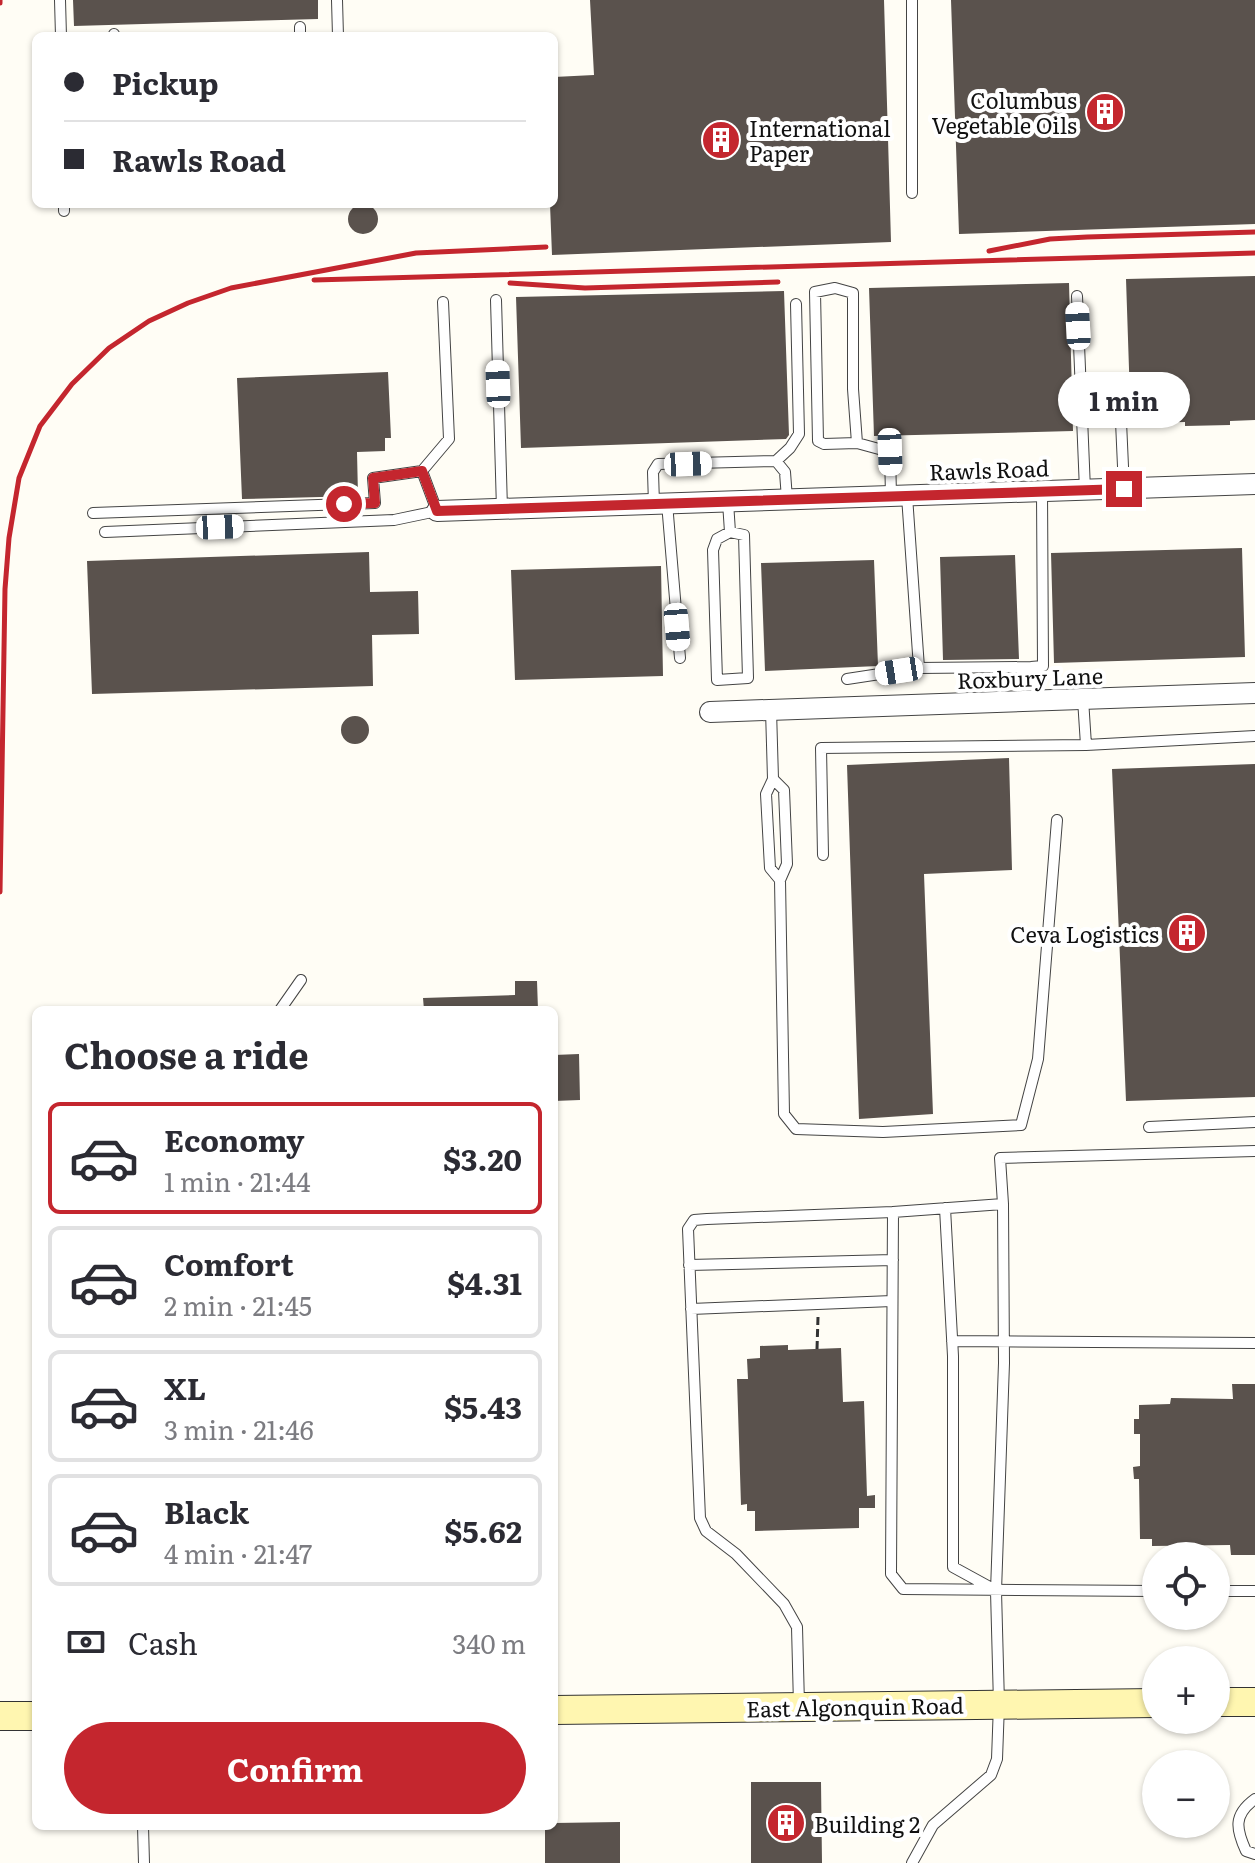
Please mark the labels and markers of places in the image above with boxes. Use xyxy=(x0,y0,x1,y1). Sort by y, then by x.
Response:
place label: Columbus Vegetable Oils xyxy=(931,83,1077,141)
building icon: Columbus Vegetable Oils xyxy=(1084,91,1126,133)
place label: International Paper xyxy=(749,111,891,169)
building icon: International Paper xyxy=(700,119,742,161)
building icon: Ceva Logistics xyxy=(1166,912,1208,954)
place label: Ceva Logistics xyxy=(1010,917,1159,950)
building icon: Building 2 xyxy=(765,1802,807,1844)
place label: Building 2 xyxy=(814,1807,920,1840)

